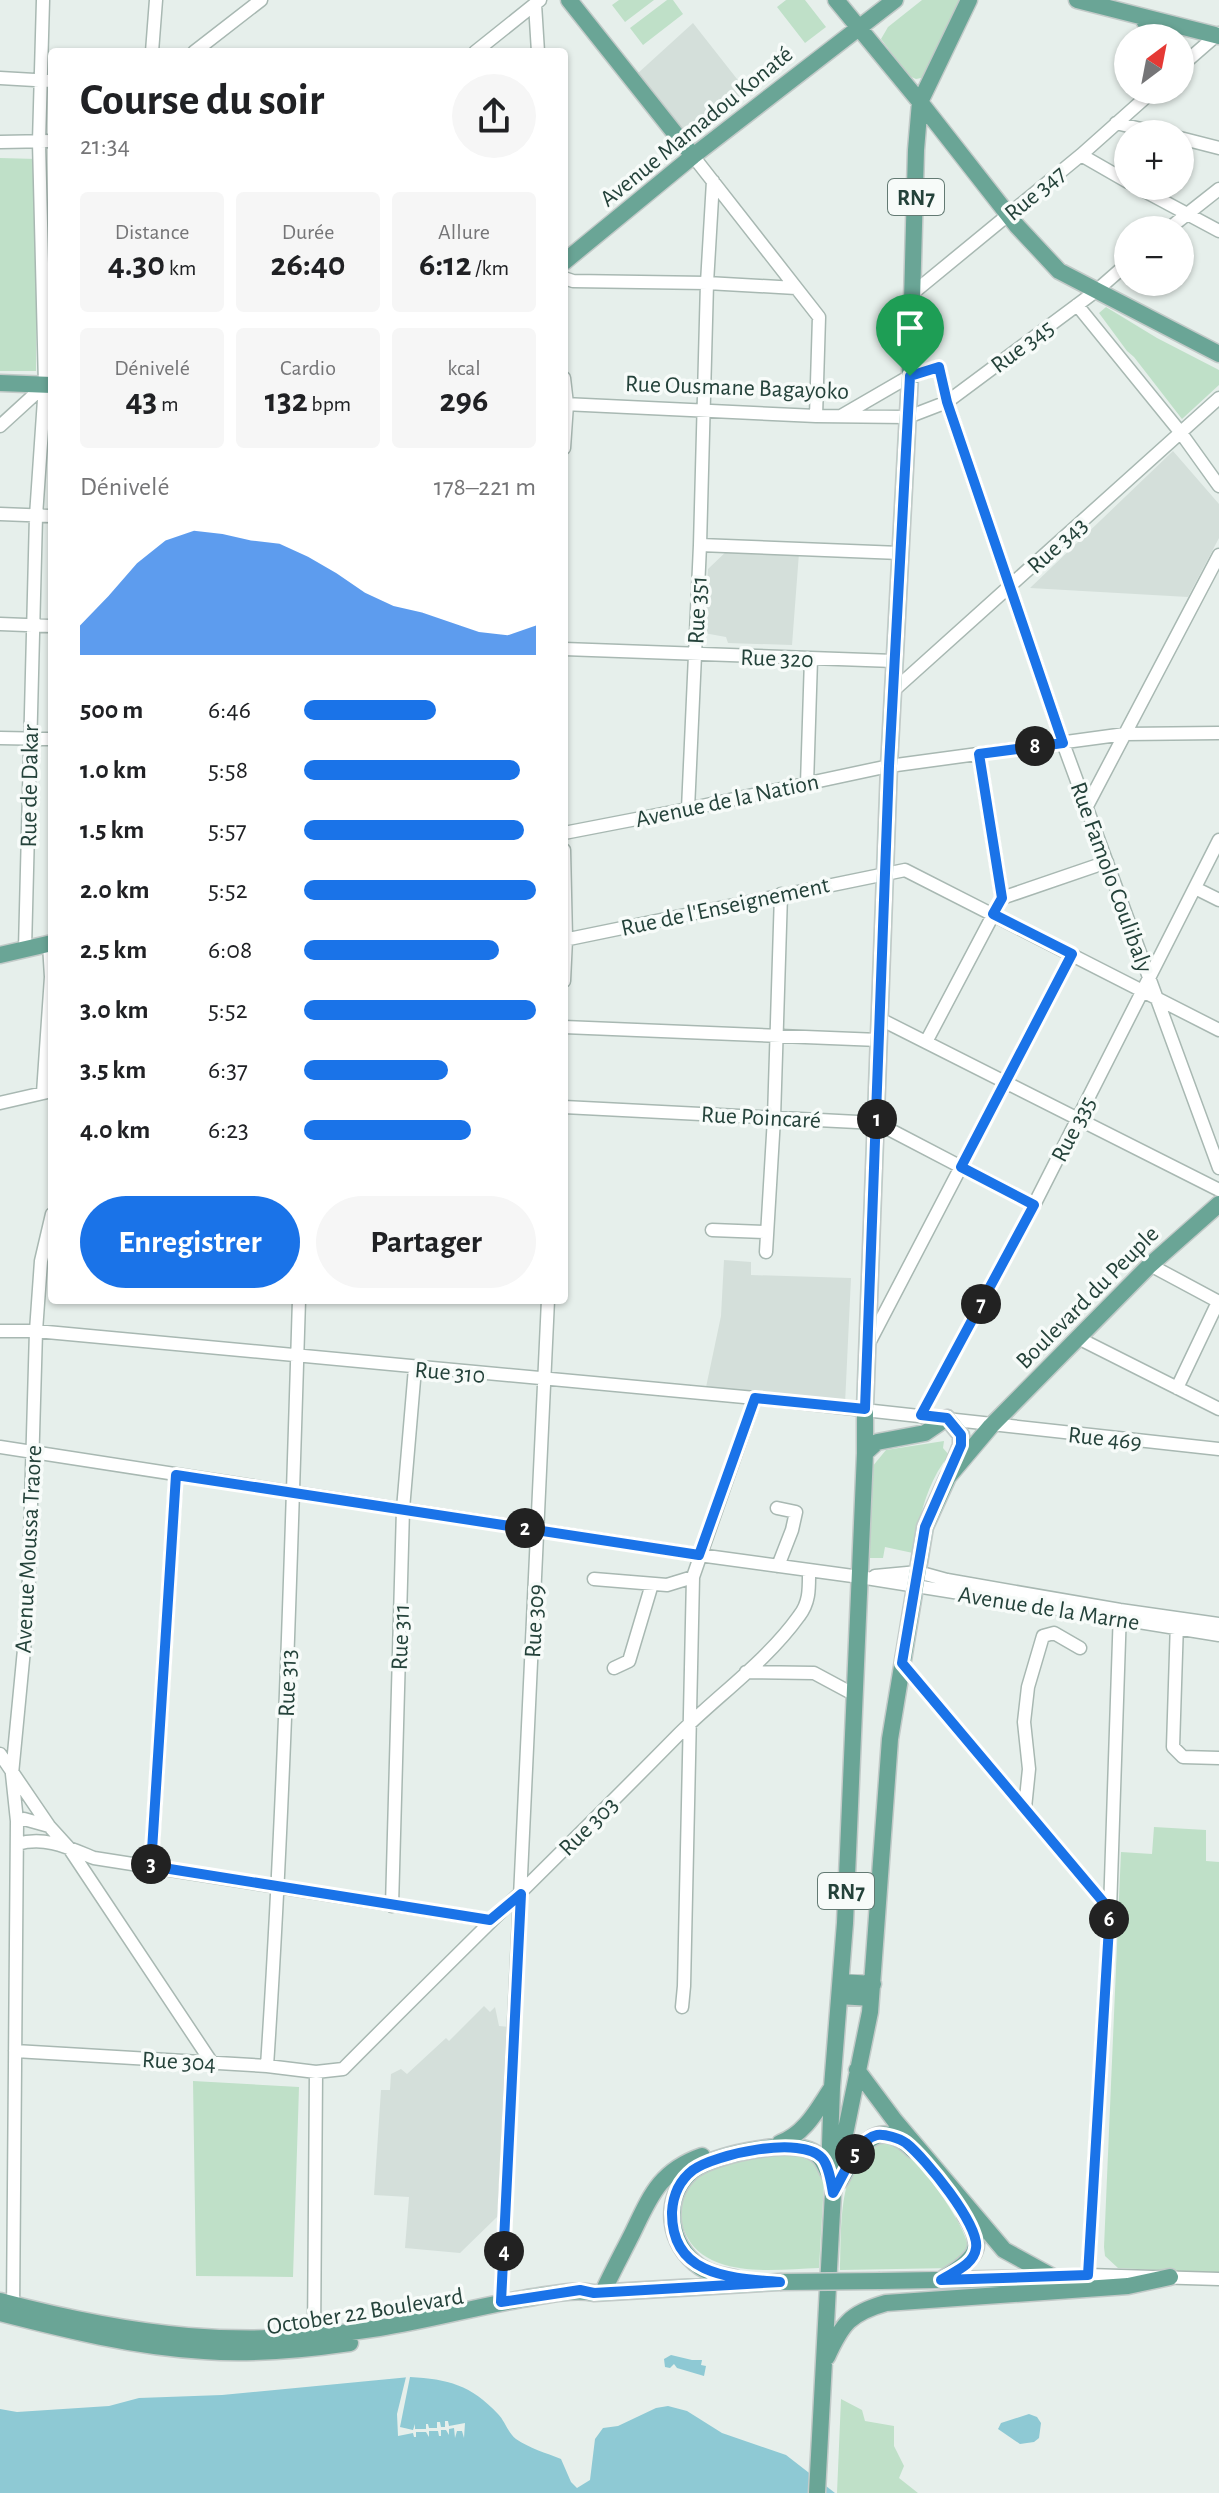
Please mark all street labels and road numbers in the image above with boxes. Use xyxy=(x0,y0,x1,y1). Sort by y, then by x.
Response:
street label: Avenue Mamadou Konaté xyxy=(596,42,797,212)
street label: Rue 347 xyxy=(1001,162,1071,226)
road number: RN7 xyxy=(888,179,944,215)
street label: Rue 345 xyxy=(987,316,1058,378)
street label: Rue Ousmane Bagayoko xyxy=(625,372,849,404)
street label: Rue 343 xyxy=(1023,513,1092,579)
street label: Rue 351 xyxy=(684,575,712,645)
street label: Rue 320 xyxy=(740,646,814,672)
street label: Rue de Dakar xyxy=(17,724,43,848)
street label: Avenue de la Nation xyxy=(633,770,821,832)
street label: Rue Famolo Coulibaly xyxy=(1065,779,1157,976)
street label: Rue de l'Enseignement xyxy=(619,873,832,941)
street label: Rue 335 xyxy=(1047,1093,1100,1166)
street label: Rue Poincaré xyxy=(700,1103,822,1133)
street label: Boulevard du Peuple xyxy=(1012,1222,1164,1374)
street label: Rue 310 xyxy=(414,1358,486,1388)
street label: Rue 469 xyxy=(1067,1423,1143,1455)
street label: Avenue Moussa Traore xyxy=(12,1444,46,1654)
street label: Avenue de la Marne xyxy=(957,1583,1141,1635)
street label: Rue 309 xyxy=(521,1584,549,1659)
street label: Rue 311 xyxy=(388,1603,414,1671)
street label: Rue 313 xyxy=(275,1649,301,1717)
street label: Rue 303 xyxy=(555,1793,623,1861)
road number: RN7 xyxy=(818,1873,874,1909)
street label: Rue 304 xyxy=(141,2048,217,2076)
street label: October 22 Boulevard xyxy=(265,2285,465,2339)

